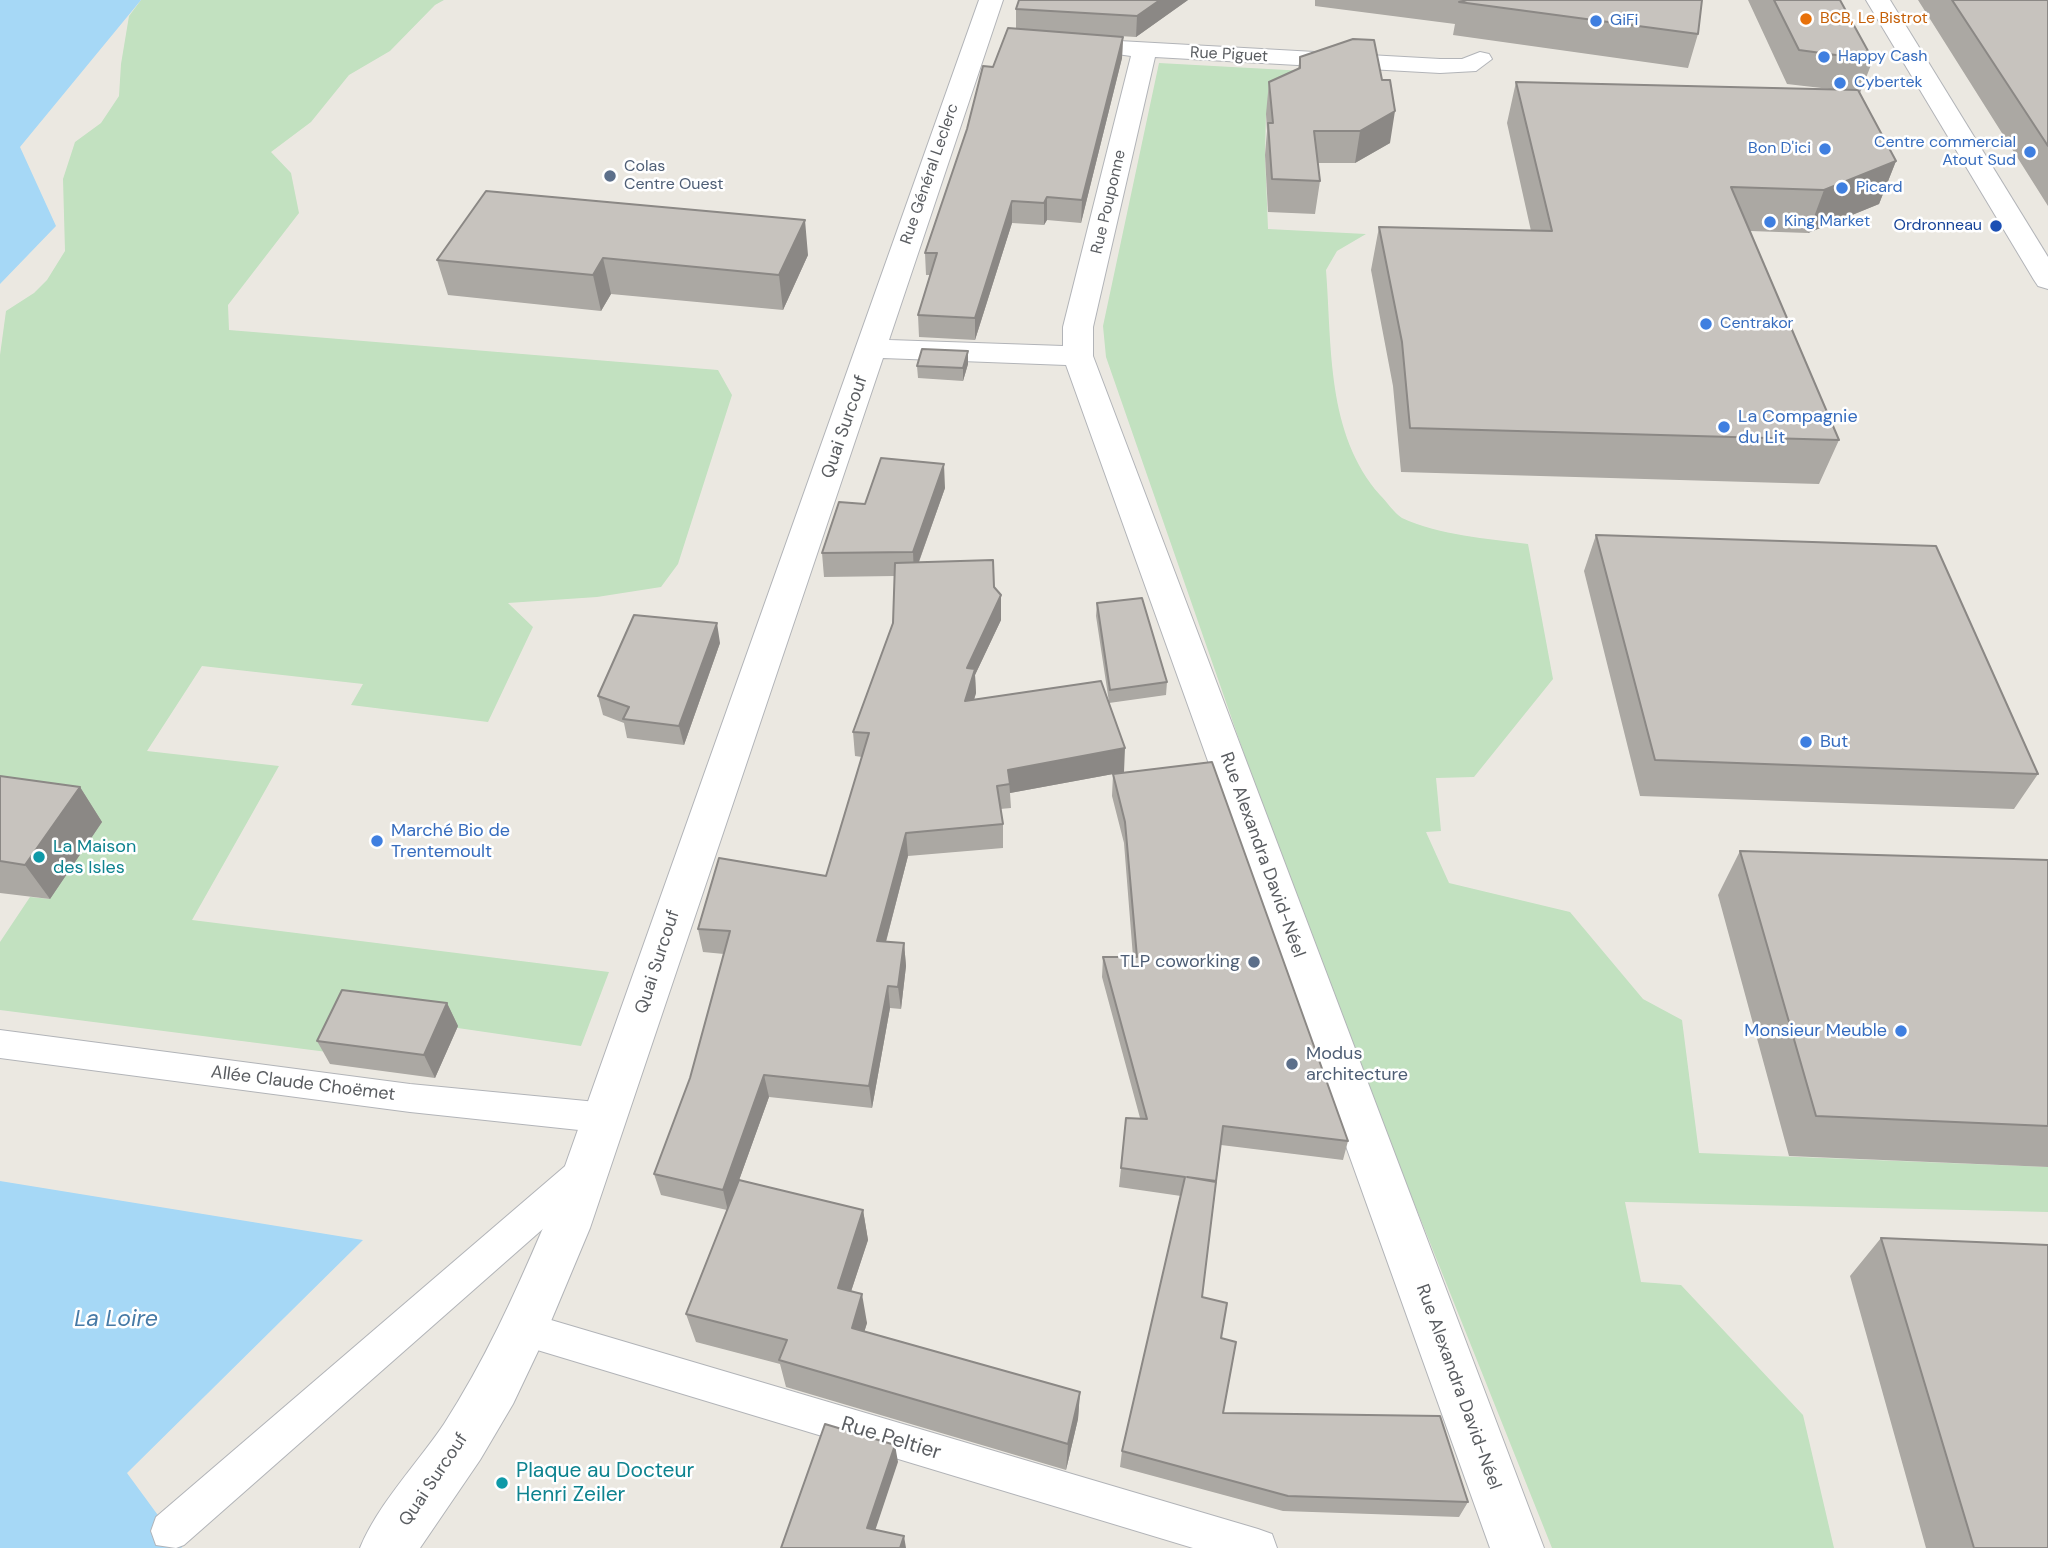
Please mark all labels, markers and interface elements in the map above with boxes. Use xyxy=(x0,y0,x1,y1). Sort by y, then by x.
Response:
place label: BCB, Le Bistrot xyxy=(1820,9,1928,29)
place label: GiFi xyxy=(1610,11,1638,31)
marker: BCB, Le Bistrot xyxy=(1798,11,1814,27)
marker: GiFi xyxy=(1588,13,1604,29)
street label: Rue Piguet xyxy=(1189,43,1269,67)
place label: Happy Cash xyxy=(1838,47,1928,67)
marker: Happy Cash xyxy=(1816,49,1832,65)
place label: Cybertek xyxy=(1854,73,1923,93)
marker: Cybertek xyxy=(1832,75,1848,91)
street label: Rue Général Leclerc xyxy=(897,101,963,247)
place label: Centre commercial Atout Sud xyxy=(1874,133,2016,171)
place label: Bon D'ici xyxy=(1748,139,1811,159)
marker: Bon D'ici xyxy=(1817,141,1833,157)
marker: Centre commercial Atout Sud xyxy=(2022,144,2038,160)
street label: Rue Pouponne xyxy=(1088,148,1130,256)
place label: Colas Centre Ouest xyxy=(624,157,724,195)
marker: Colas Centre Ouest xyxy=(602,168,618,184)
place label: Picard xyxy=(1856,178,1903,198)
marker: Picard xyxy=(1834,180,1850,196)
place label: King Market xyxy=(1784,212,1870,232)
marker: King Market xyxy=(1762,214,1778,230)
place label: Ordronneau xyxy=(1894,216,1982,236)
marker: Ordronneau xyxy=(1988,218,2004,234)
place label: Centrakor xyxy=(1720,314,1794,334)
marker: Centrakor xyxy=(1698,316,1714,332)
street label: Quai Surcouf xyxy=(817,373,873,481)
place label: La Compagnie du Lit xyxy=(1738,406,1858,448)
marker: La Compagnie du Lit xyxy=(1716,419,1732,435)
place label: But xyxy=(1820,731,1848,753)
marker: But xyxy=(1798,734,1814,750)
street label: Rue Alexandra David-Néel xyxy=(1215,749,1309,961)
place label: Marché Bio de Trentemoult xyxy=(391,820,510,862)
marker: Marché Bio de Trentemoult xyxy=(369,833,385,849)
place label: La Maison des Isles xyxy=(53,836,136,878)
marker: La Maison des Isles xyxy=(31,849,47,865)
street label: Quai Surcouf xyxy=(631,907,685,1017)
place label: TLP coworking xyxy=(1120,951,1240,973)
marker: TLP coworking xyxy=(1246,954,1262,970)
place label: Monsieur Meuble xyxy=(1744,1020,1887,1042)
marker: Monsieur Meuble xyxy=(1893,1023,1909,1039)
place label: Modus architecture xyxy=(1306,1043,1408,1086)
marker: Modus architecture xyxy=(1284,1056,1300,1072)
street label: Allée Claude Choëmet xyxy=(210,1062,396,1106)
street label: Rue Alexandra David-Néel xyxy=(1411,1281,1505,1493)
water label: La Loire xyxy=(74,1306,158,1334)
street label: Rue Peltier xyxy=(838,1412,944,1466)
street label: Quai Surcouf xyxy=(395,1429,473,1531)
place label: Plaque au Docteur Henri Zeiler xyxy=(516,1458,694,1508)
marker: Plaque au Docteur Henri Zeiler xyxy=(494,1475,510,1491)

